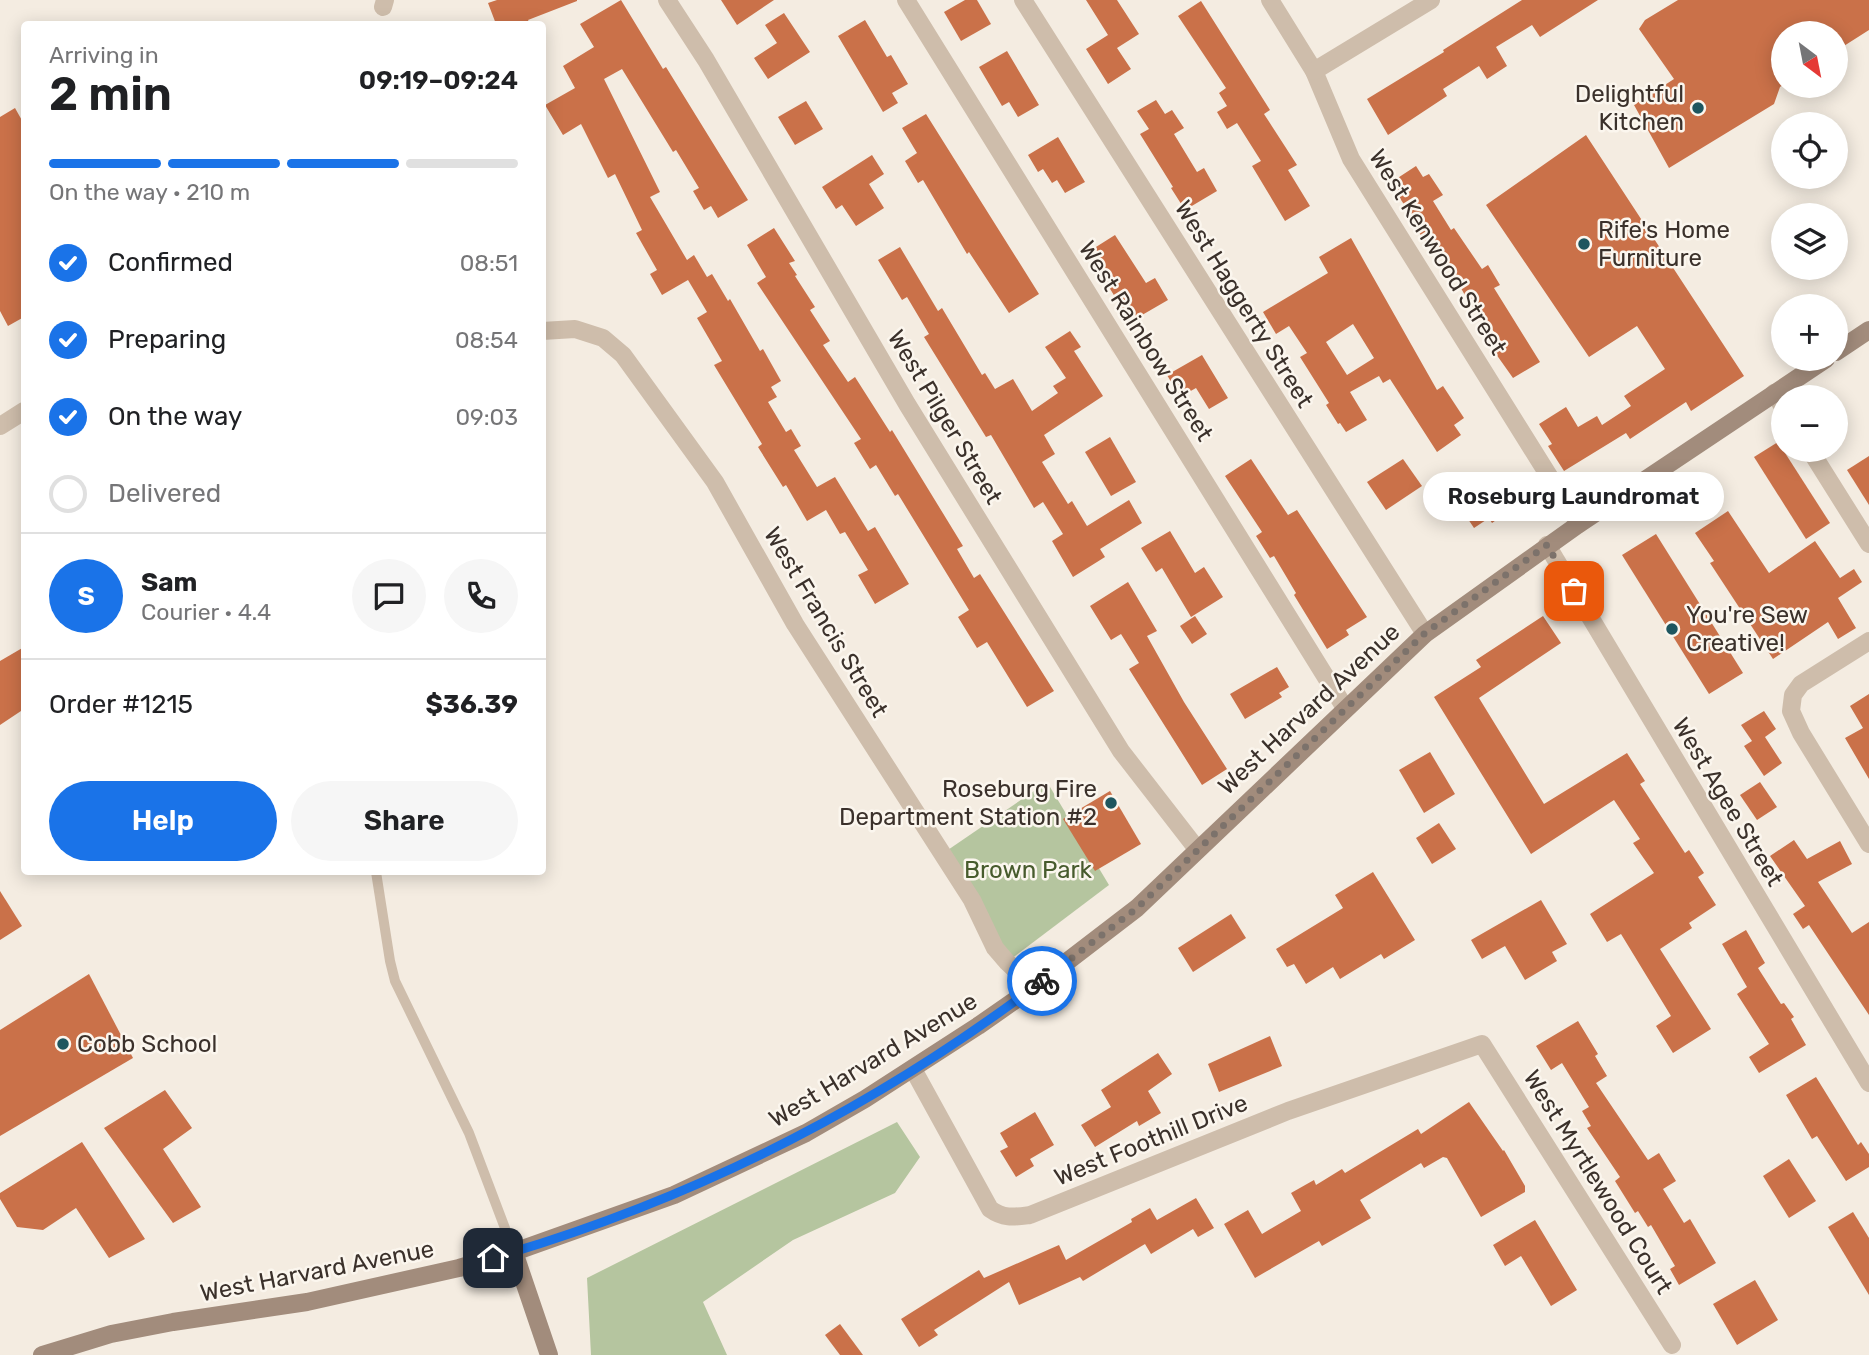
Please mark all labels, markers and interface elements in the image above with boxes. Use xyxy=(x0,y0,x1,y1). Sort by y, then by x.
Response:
north arrow xyxy=(1771,21,1848,98)
map controls xyxy=(1771,21,1848,462)
text: Arriving in xyxy=(49,41,159,69)
text: 09:19–09:24 xyxy=(359,65,518,96)
text: 2 min xyxy=(49,67,172,122)
place label: Delightful Kitchen xyxy=(1575,80,1684,136)
marker: Delightful Kitchen xyxy=(1690,100,1706,116)
button: locate xyxy=(1771,112,1848,189)
street label: West Kenwood Street xyxy=(1363,144,1513,360)
text: On the way · 210 m xyxy=(49,178,250,206)
street label: West Haggerty Street xyxy=(1169,195,1319,413)
button: layers xyxy=(1771,203,1848,280)
place label: Rife's Home Furniture xyxy=(1598,216,1730,272)
street label: West Rainbow Street xyxy=(1073,236,1219,446)
marker: Rife's Home Furniture xyxy=(1576,236,1592,252)
icon: check xyxy=(49,244,87,282)
text: Confirmed xyxy=(108,247,233,278)
text: 08:51 xyxy=(460,249,518,277)
button: + xyxy=(1771,294,1848,371)
icon: check xyxy=(49,321,87,359)
text: Preparing xyxy=(108,324,226,355)
street label: West Pilger Street xyxy=(882,325,1008,509)
text: 08:54 xyxy=(455,326,518,354)
button: − xyxy=(1771,385,1848,462)
icon: check xyxy=(49,398,87,436)
text: On the way xyxy=(108,401,242,432)
text: 09:03 xyxy=(455,403,518,431)
callout: Roseburg Laundromat xyxy=(1424,472,1724,521)
text: Delivered xyxy=(108,478,221,509)
text: Roseburg Laundromat xyxy=(1448,482,1699,510)
street label: West Francis Street xyxy=(758,522,894,722)
button: chat xyxy=(352,559,426,633)
button: phone xyxy=(444,559,518,633)
pin xyxy=(1544,561,1604,621)
text: Sam xyxy=(141,567,197,598)
icon: bag xyxy=(1555,572,1593,610)
text: S xyxy=(77,581,95,612)
text: Courier · 4.4 xyxy=(141,598,271,626)
place label: You're Sew Creative! xyxy=(1686,601,1808,657)
street label: West Harvard Avenue xyxy=(1213,618,1405,800)
marker: You're Sew Creative! xyxy=(1664,621,1680,637)
text: Order #1215 xyxy=(49,689,193,720)
text: $36.39 xyxy=(425,689,518,720)
street label: West Agee Street xyxy=(1667,713,1789,891)
place label: Roseburg Fire Department Station #2 xyxy=(839,775,1097,831)
button: Help xyxy=(49,781,277,861)
button: Share xyxy=(291,781,518,861)
marker: Roseburg Fire Department Station #2 xyxy=(1103,795,1119,811)
park label: Brown Park xyxy=(964,856,1093,884)
courier xyxy=(1007,946,1077,1016)
icon: bike xyxy=(1023,962,1061,1000)
street label: West Harvard Avenue xyxy=(764,987,982,1133)
place label: Cobb School xyxy=(77,1030,217,1058)
marker: Cobb School xyxy=(55,1036,71,1052)
street label: West Myrtlewood Court xyxy=(1518,1065,1678,1299)
street label: West Foothill Drive xyxy=(1050,1088,1252,1192)
pin xyxy=(463,1228,523,1288)
street label: West Harvard Avenue xyxy=(198,1235,436,1307)
icon: home xyxy=(474,1239,512,1277)

